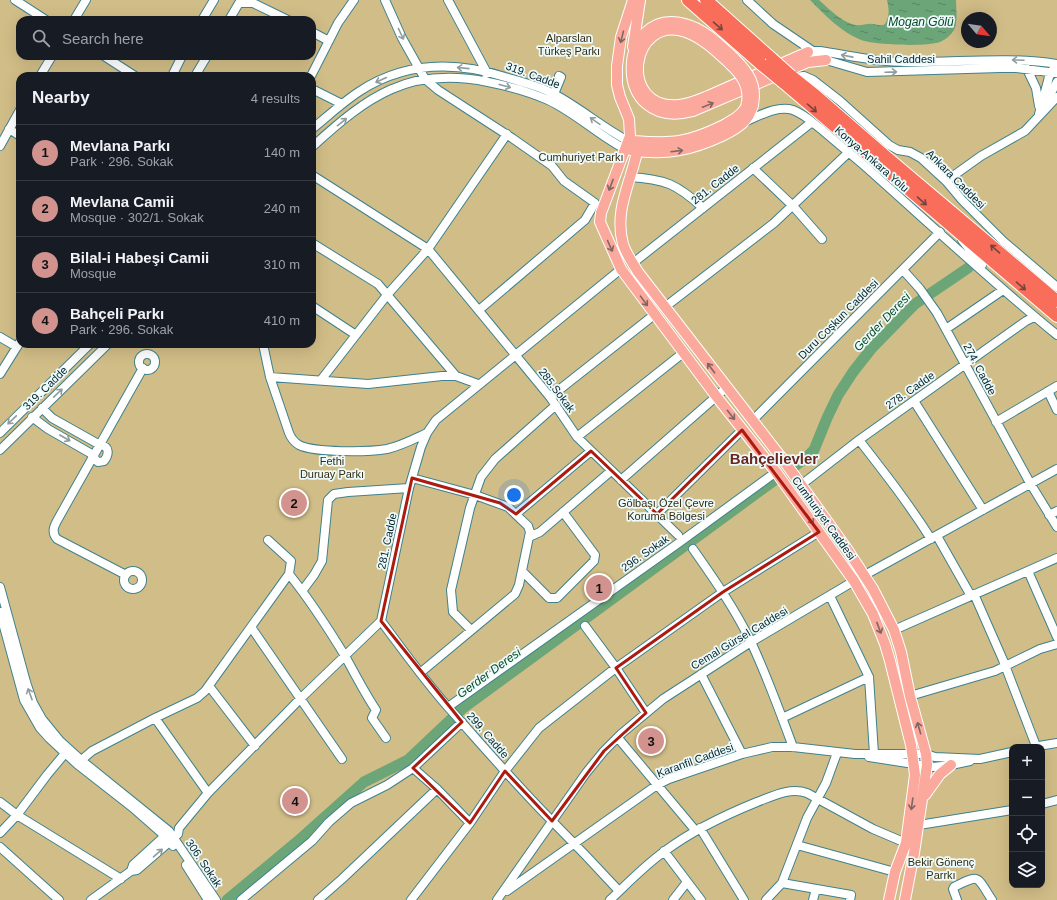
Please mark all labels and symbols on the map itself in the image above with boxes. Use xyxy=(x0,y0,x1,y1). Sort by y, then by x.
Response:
north arrow xyxy=(961,12,997,48)
water label: Mogan Gölü xyxy=(888,15,954,29)
one-way arrow xyxy=(712,21,723,30)
one-way arrow xyxy=(398,28,405,40)
one-way arrow xyxy=(617,31,625,44)
park label: Alparslan Türkeş Parkı xyxy=(538,32,600,57)
one-way arrow xyxy=(841,52,854,60)
street label: Sahil Caddesi xyxy=(867,53,935,65)
one-way arrow xyxy=(1012,56,1025,63)
street label: 319. Cadde xyxy=(504,60,562,90)
one-way arrow xyxy=(457,64,470,71)
one-way arrow xyxy=(884,68,897,75)
one-way arrow xyxy=(375,77,387,84)
one-way arrow xyxy=(498,83,511,90)
one-way arrow xyxy=(701,101,713,108)
one-way arrow xyxy=(807,103,818,112)
one-way arrow xyxy=(336,117,347,126)
one-way arrow xyxy=(590,117,601,125)
street label: Konya-Ankara Yolu xyxy=(833,124,911,194)
one-way arrow xyxy=(670,147,683,155)
street label: Ankara Caddesi xyxy=(924,147,988,211)
park label: Cumhuriyet Parkı xyxy=(539,151,623,163)
street label: 281. Cadde xyxy=(689,162,741,206)
one-way arrow xyxy=(607,179,615,191)
one-way arrow xyxy=(916,197,927,206)
one-way arrow xyxy=(607,239,614,251)
one-way arrow xyxy=(990,244,1001,253)
street label: Duru Coşkun Caddesi xyxy=(796,277,880,361)
one-way arrow xyxy=(1015,281,1026,290)
water label: Gerder Deresi xyxy=(851,290,913,354)
one-way arrow xyxy=(640,295,648,306)
street label: 274. Cadde xyxy=(961,341,999,397)
one-way arrow xyxy=(707,362,715,373)
street label: 319. Cadde xyxy=(20,364,70,412)
street label: 285.Sokak xyxy=(537,366,578,415)
street label: 278. Cadde xyxy=(883,369,937,411)
one-way arrow xyxy=(53,388,63,397)
one-way arrow xyxy=(726,410,735,421)
one-way arrow xyxy=(7,415,17,425)
one-way arrow xyxy=(59,435,71,443)
district label: Bahçelievler xyxy=(730,450,818,467)
park label: Fethi Duruay Parkı xyxy=(300,455,364,480)
street label: Cumhuriyet Caddesi xyxy=(790,474,858,562)
your location xyxy=(504,485,524,505)
pin: 2 xyxy=(281,488,307,518)
park label: Gölbaşı Özel Çevre Koruma Bölgesi xyxy=(618,497,714,522)
street label: 281. Cadde xyxy=(375,512,399,570)
one-way arrow xyxy=(806,513,814,524)
street label: 296. Sokak xyxy=(619,532,671,574)
pin: 1 xyxy=(586,573,612,603)
street label: Cemal Gürsel Caddesi xyxy=(688,604,790,672)
one-way arrow xyxy=(876,622,884,634)
water label: Gerder Deresi xyxy=(454,645,524,701)
one-way arrow xyxy=(26,687,33,700)
street label: 299. Cadde xyxy=(465,710,511,760)
one-way arrow xyxy=(915,721,922,734)
pin: 3 xyxy=(638,726,664,756)
street label: Karanfil Caddesi xyxy=(655,741,735,779)
pin: 4 xyxy=(282,786,308,816)
one-way arrow xyxy=(908,797,916,810)
street label: 306. Sokak xyxy=(184,837,225,890)
one-way arrow xyxy=(152,848,163,857)
park label: Bekir Gönenç Parrkı xyxy=(908,856,975,881)

